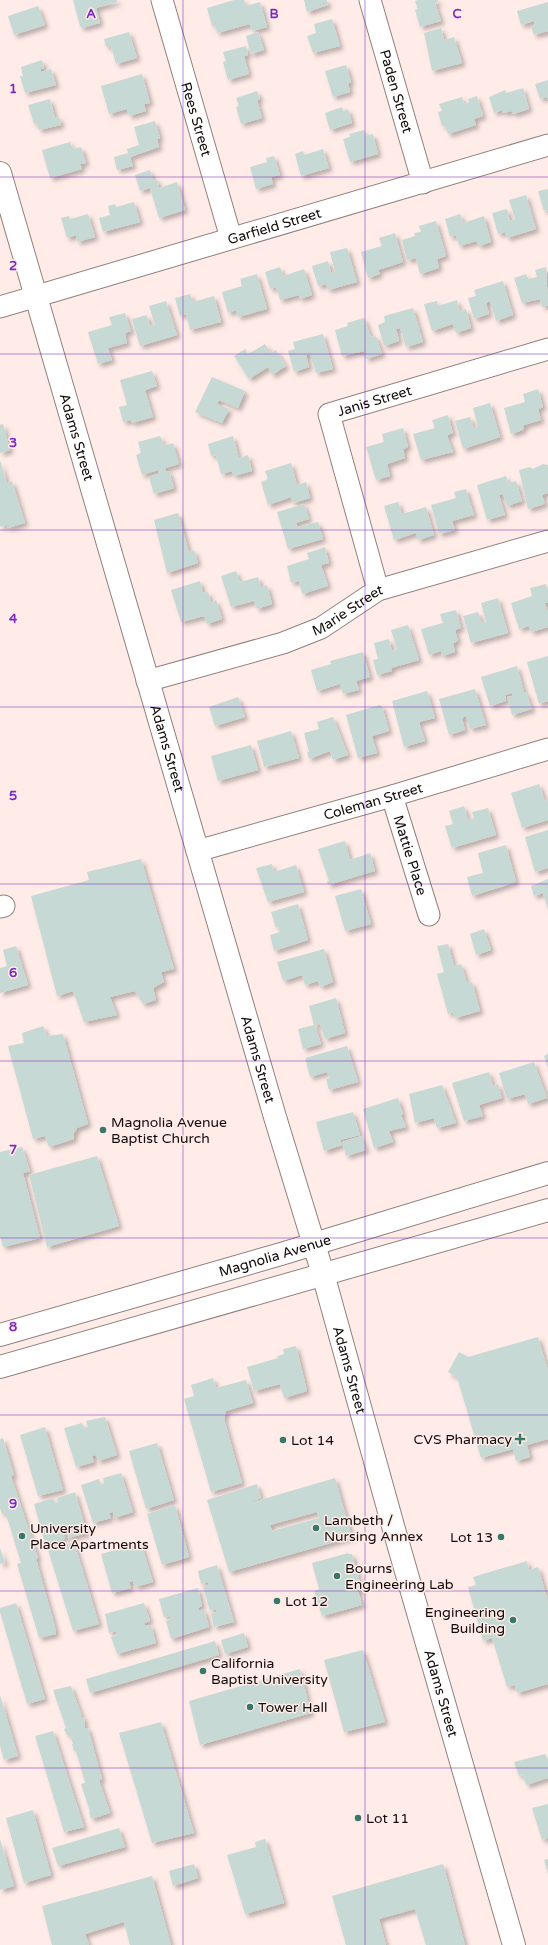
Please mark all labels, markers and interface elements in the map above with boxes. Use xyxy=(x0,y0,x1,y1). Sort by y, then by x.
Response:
text: A xyxy=(86,6,96,22)
text: B xyxy=(269,6,279,22)
text: C xyxy=(452,6,462,22)
street label: Paden Street xyxy=(376,48,416,136)
street label: Rees Street xyxy=(177,80,215,159)
text: 1 xyxy=(9,81,17,97)
street label: Garfield Street xyxy=(226,204,324,248)
text: 2 xyxy=(9,258,17,274)
street label: Janis Street xyxy=(335,382,414,420)
street label: Adams Street xyxy=(56,391,97,484)
text: 3 xyxy=(9,435,17,451)
street label: Marie Street xyxy=(310,581,385,640)
text: 4 xyxy=(9,611,18,627)
street label: Adams Street xyxy=(146,703,188,795)
street label: Coleman Street xyxy=(322,779,425,824)
text: 5 xyxy=(9,788,17,804)
street label: Mattie Place xyxy=(389,813,430,898)
text: 6 xyxy=(9,965,17,981)
street label: Adams Street xyxy=(237,1014,279,1106)
place label: Magnolia Avenue Baptist Church xyxy=(111,1114,227,1147)
marker: Magnolia Avenue Baptist Church xyxy=(98,1125,108,1135)
text: 7 xyxy=(9,1142,17,1158)
street label: Magnolia Avenue xyxy=(217,1231,333,1280)
text: 8 xyxy=(9,1319,17,1335)
street label: Adams Street xyxy=(329,1324,370,1416)
place label: CVS Pharmacy xyxy=(414,1431,512,1448)
place label: Lot 14 xyxy=(291,1432,334,1449)
marker: CVS Pharmacy xyxy=(515,1434,525,1444)
marker: Lot 14 xyxy=(278,1435,288,1445)
text: 9 xyxy=(9,1496,17,1512)
place label: Lambeth / Nursing Annex xyxy=(324,1512,423,1545)
place label: University Place Apartments xyxy=(30,1520,149,1553)
marker: Lambeth / Nursing Annex xyxy=(311,1523,321,1533)
place label: Lot 13 xyxy=(450,1529,493,1546)
marker: University Place Apartments xyxy=(17,1531,27,1541)
marker: Lot 13 xyxy=(496,1532,506,1542)
place label: Bourns Engineering Lab xyxy=(345,1560,454,1593)
marker: Bourns Engineering Lab xyxy=(332,1571,342,1581)
place label: Lot 12 xyxy=(285,1593,328,1610)
marker: Lot 12 xyxy=(272,1596,282,1606)
place label: Engineering Building xyxy=(425,1604,505,1637)
marker: Engineering Building xyxy=(508,1615,518,1625)
street label: Adams Street xyxy=(420,1648,462,1740)
place label: California Baptist University xyxy=(211,1655,328,1688)
marker: California Baptist University xyxy=(198,1666,208,1676)
place label: Tower Hall xyxy=(258,1699,327,1716)
marker: Tower Hall xyxy=(245,1702,255,1712)
place label: Lot 11 xyxy=(366,1810,409,1827)
marker: Lot 11 xyxy=(353,1813,363,1823)

